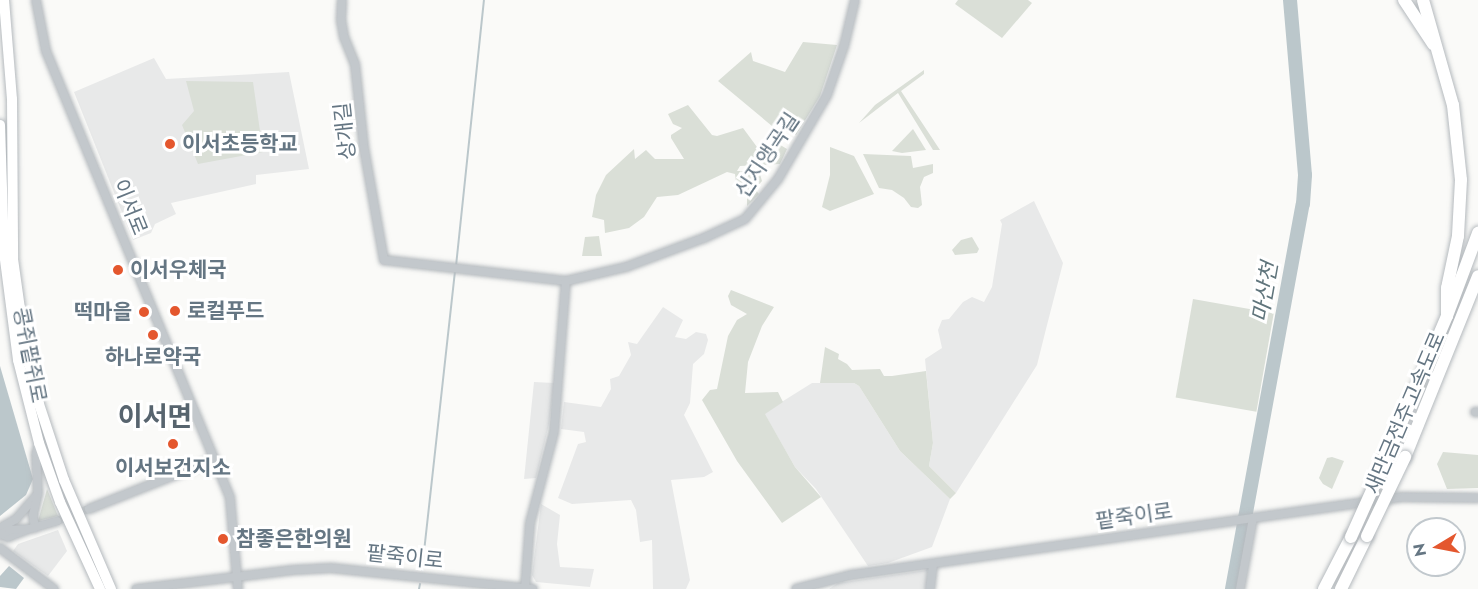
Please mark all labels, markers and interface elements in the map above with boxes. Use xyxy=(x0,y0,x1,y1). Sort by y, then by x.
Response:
street label: 상개길 xyxy=(329,101,361,161)
street label: 신지앵곡길 xyxy=(730,108,804,202)
place label: 이서초등학교 xyxy=(182,131,298,157)
marker: 이서초등학교 xyxy=(163,137,177,151)
street label: 이서로 xyxy=(107,175,153,239)
place label: 이서우체국 xyxy=(130,257,227,283)
water label: 마산천 xyxy=(1247,260,1283,324)
marker: 이서우체국 xyxy=(111,263,125,277)
place label: 로컬푸드 xyxy=(187,298,264,324)
place label: 떡마을 xyxy=(74,299,132,325)
marker: 로컬푸드 xyxy=(168,304,182,318)
street label: 콩쥐팥쥐로 xyxy=(8,305,52,405)
marker: 떡마을 xyxy=(137,305,151,319)
marker: 하나로약국 xyxy=(146,328,160,342)
street label: 새만금전주고속도로 xyxy=(1359,328,1451,498)
place label: 하나로약국 xyxy=(105,344,201,370)
district label: 이서면 xyxy=(118,401,192,433)
marker: 이서보건지소 xyxy=(164,435,182,453)
place label: 이서보건지소 xyxy=(115,455,231,481)
street label: 팥죽이로 xyxy=(1094,498,1174,534)
north arrow xyxy=(1406,517,1466,577)
place label: 참좋은한의원 xyxy=(236,526,352,552)
marker: 참좋은한의원 xyxy=(214,530,232,548)
street label: 팥죽이로 xyxy=(365,540,445,574)
text: N xyxy=(1407,542,1432,558)

